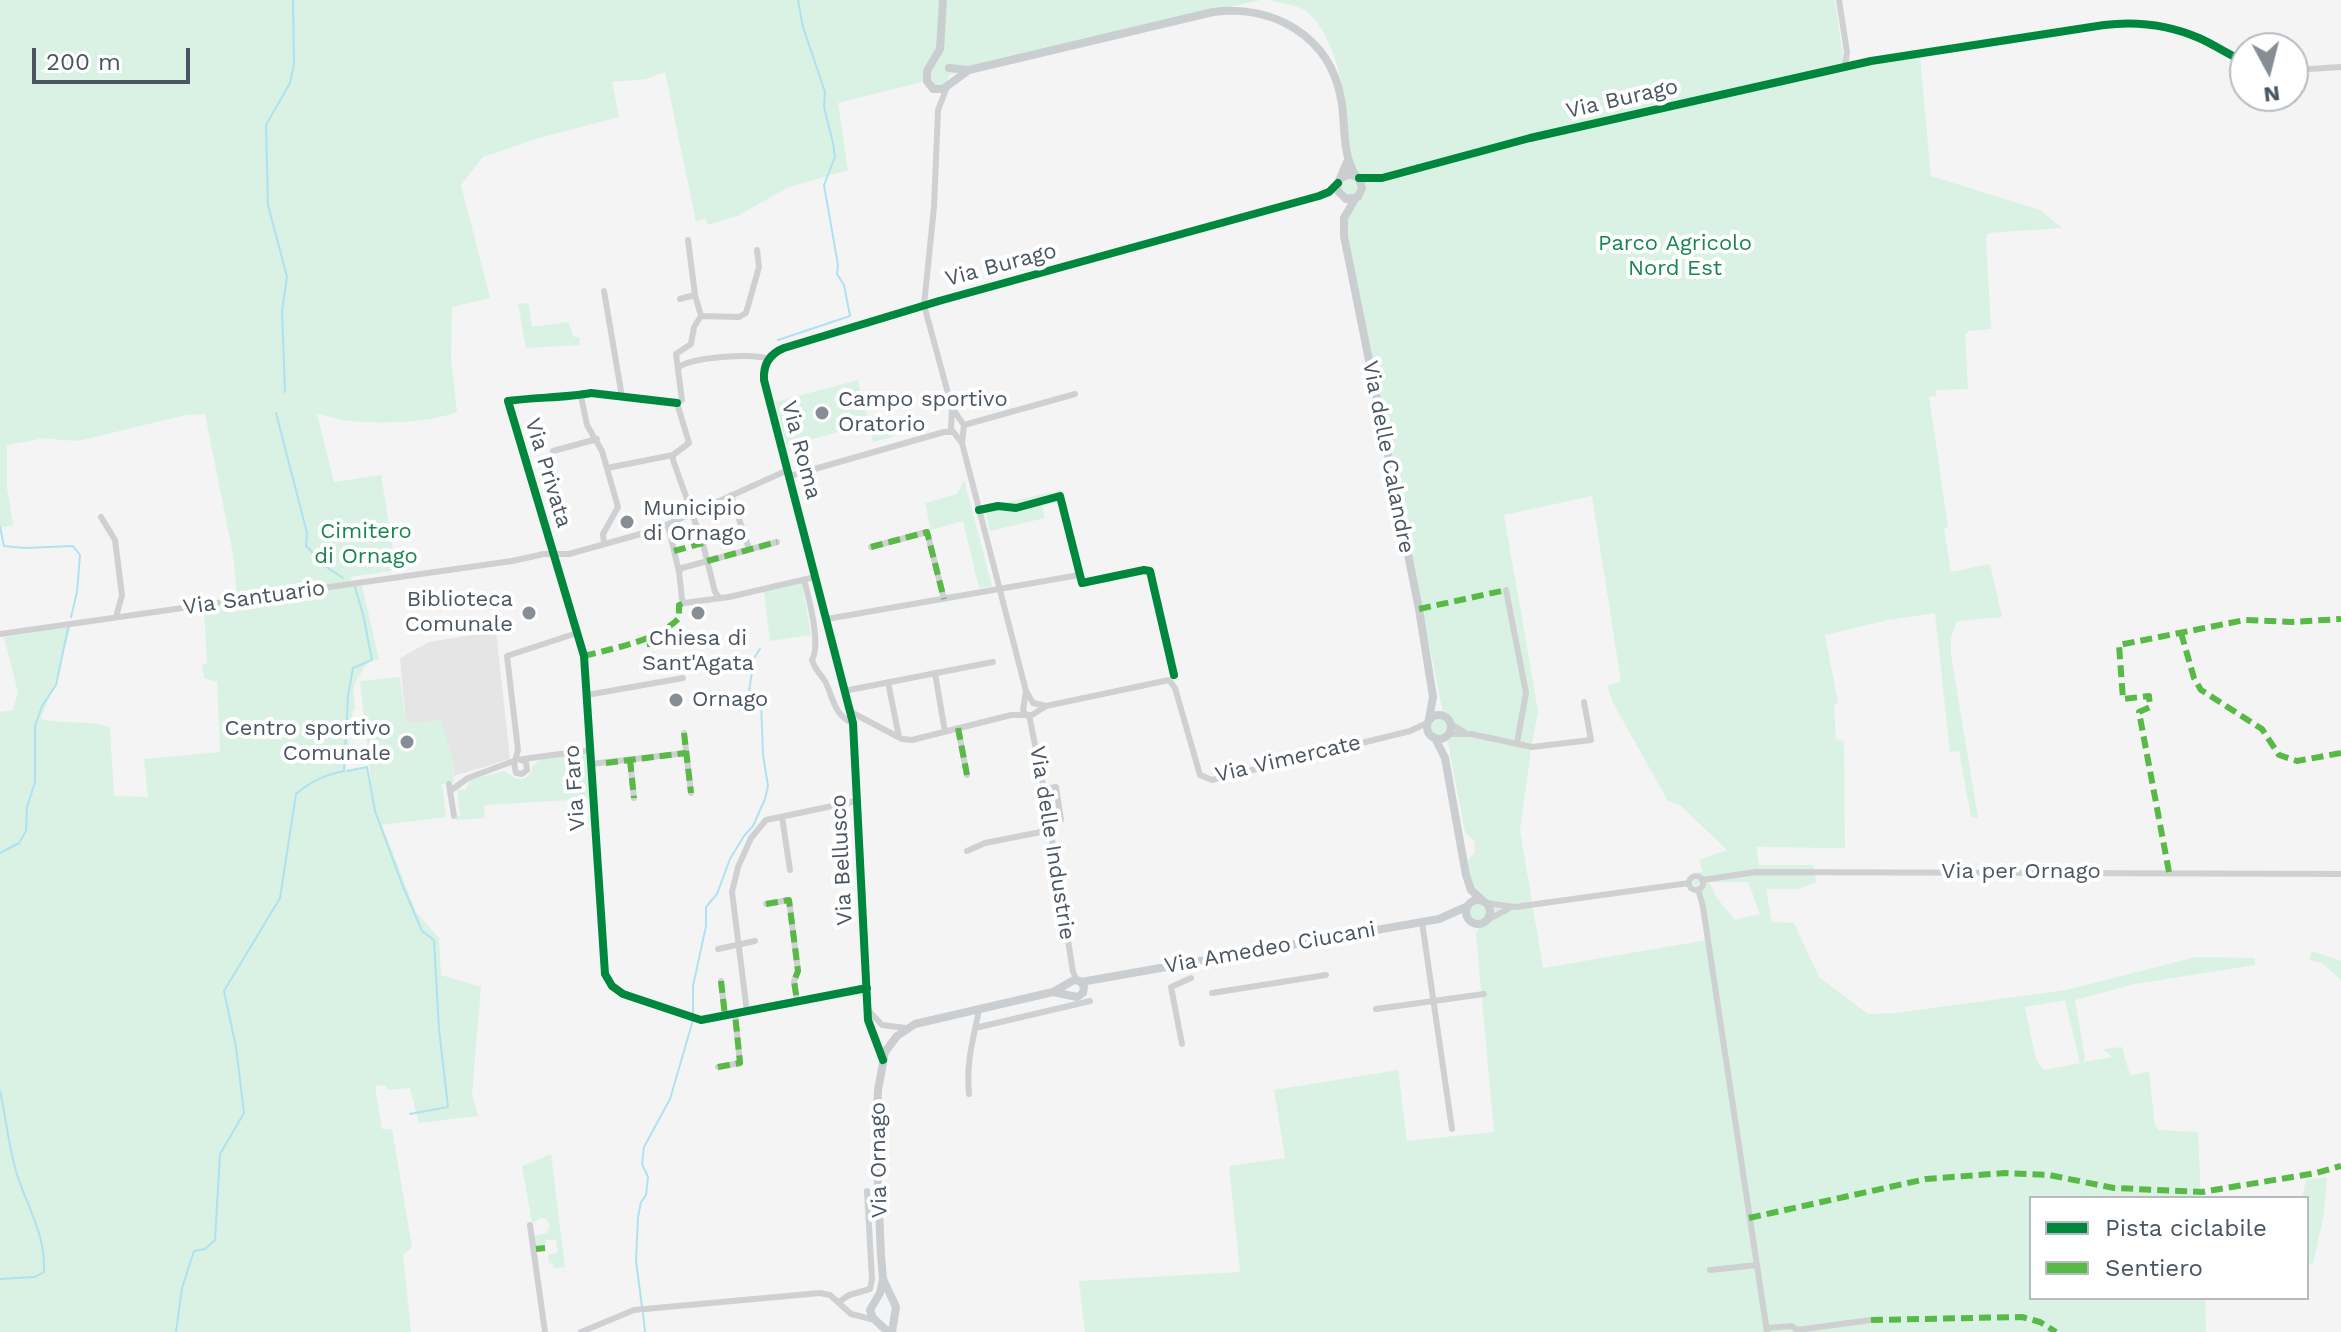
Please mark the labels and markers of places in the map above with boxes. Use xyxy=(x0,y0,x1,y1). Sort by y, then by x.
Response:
place label: Campo sportivo Oratorio xyxy=(838,387,1008,438)
marker: Campo sportivo Oratorio xyxy=(813,404,831,422)
place label: Municipio di Ornago xyxy=(643,496,746,548)
marker: Municipio di Ornago xyxy=(618,513,636,531)
place label: Biblioteca Comunale xyxy=(405,587,513,638)
marker: Biblioteca Comunale xyxy=(520,604,538,622)
marker: Chiesa di Sant'Agata xyxy=(689,604,707,622)
place label: Chiesa di Sant'Agata xyxy=(642,626,754,678)
place label: Ornago xyxy=(692,687,768,713)
marker: Ornago xyxy=(667,691,685,709)
place label: Centro sportivo Comunale xyxy=(225,716,391,768)
marker: Centro sportivo Comunale xyxy=(398,733,416,751)

